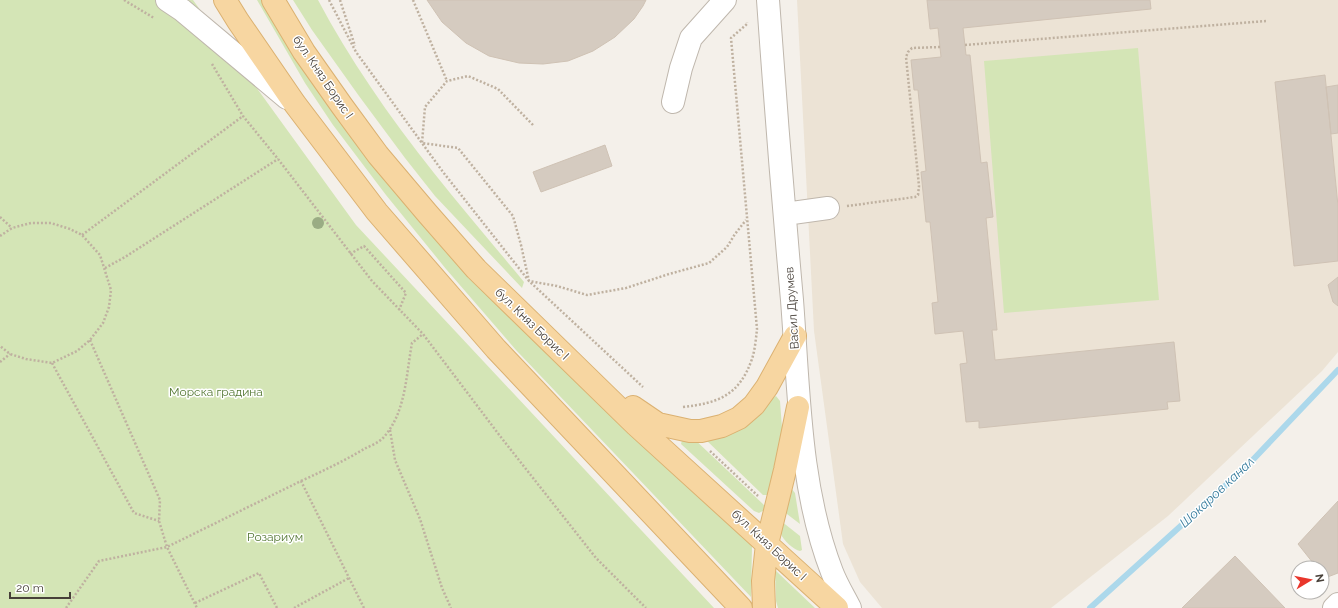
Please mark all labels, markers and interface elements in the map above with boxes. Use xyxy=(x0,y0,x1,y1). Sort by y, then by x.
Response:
street label: бул. Княз Борис I xyxy=(290,33,356,121)
street label: Васил Друмев xyxy=(782,266,802,350)
street label: бул. Княз Борис I xyxy=(492,285,572,363)
park label: Морска градина xyxy=(169,385,263,399)
water label: Шокаров канал xyxy=(1177,454,1257,530)
street label: бул. Княз Борис I xyxy=(729,507,809,583)
park label: Розариум xyxy=(247,530,303,544)
north arrow xyxy=(1290,560,1330,600)
text: N xyxy=(1312,573,1326,584)
scale bar xyxy=(10,574,70,600)
text: 20 m xyxy=(16,581,44,595)

